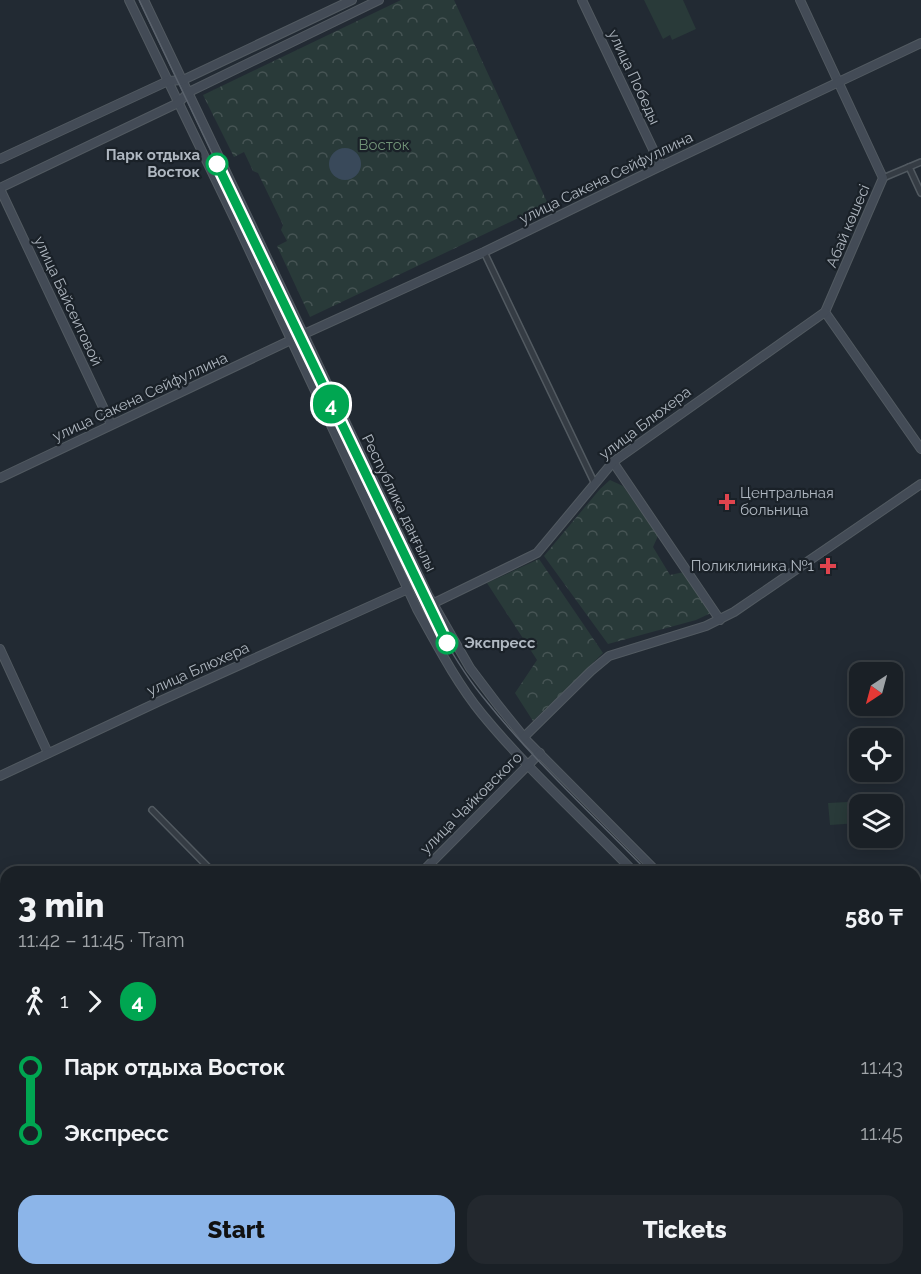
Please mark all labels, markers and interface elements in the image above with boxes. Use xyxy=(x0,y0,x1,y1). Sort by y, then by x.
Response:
street label: улица Победы xyxy=(604,27,664,127)
street label: улица Сакена Сейфуллина xyxy=(516,128,696,228)
park label: Восток xyxy=(358,136,410,154)
place label: Парк отдыха Восток xyxy=(106,146,200,181)
marker: Парк отдыха Восток xyxy=(206,153,228,175)
street label: Абай көшесі xyxy=(822,182,874,270)
street label: улица Байсеитовой xyxy=(30,233,106,369)
street label: улица Сакена Сейфуллина xyxy=(50,349,230,445)
street label: улица Блюхера xyxy=(596,383,694,463)
line badge: 4 xyxy=(312,384,350,424)
text: 4 xyxy=(325,392,337,417)
street label: Республика даңғылы xyxy=(358,431,440,575)
place label: Центральная больница xyxy=(740,484,834,519)
marker: Центральная больница xyxy=(718,493,736,511)
place label: Поликлиника №1 xyxy=(691,557,815,575)
marker: Поликлиника №1 xyxy=(819,557,837,575)
marker: Экспресс xyxy=(436,632,458,654)
place label: Экспресс xyxy=(464,634,536,652)
street label: улица Блюхера xyxy=(144,638,252,700)
north arrow xyxy=(849,662,903,716)
map controls xyxy=(849,662,903,848)
button: locate xyxy=(849,728,903,782)
street label: улица Чайковского xyxy=(416,748,526,858)
button: layers xyxy=(849,794,903,848)
text: 3 min xyxy=(18,886,104,925)
text: 580 ₸ xyxy=(845,904,903,930)
text: 11:42 – 11:45 · Tram xyxy=(18,928,185,952)
icon: walk xyxy=(18,985,51,1018)
icon: forward xyxy=(78,985,111,1018)
text: 1 xyxy=(60,989,69,1013)
text: 4 xyxy=(132,989,144,1014)
text: Парк отдыха Восток xyxy=(64,1054,285,1080)
text: 11:43 xyxy=(861,1055,903,1079)
text: Экспресс xyxy=(64,1120,169,1146)
text: 11:45 xyxy=(860,1121,903,1145)
button: Start xyxy=(18,1195,455,1264)
button: Tickets xyxy=(467,1195,903,1264)

